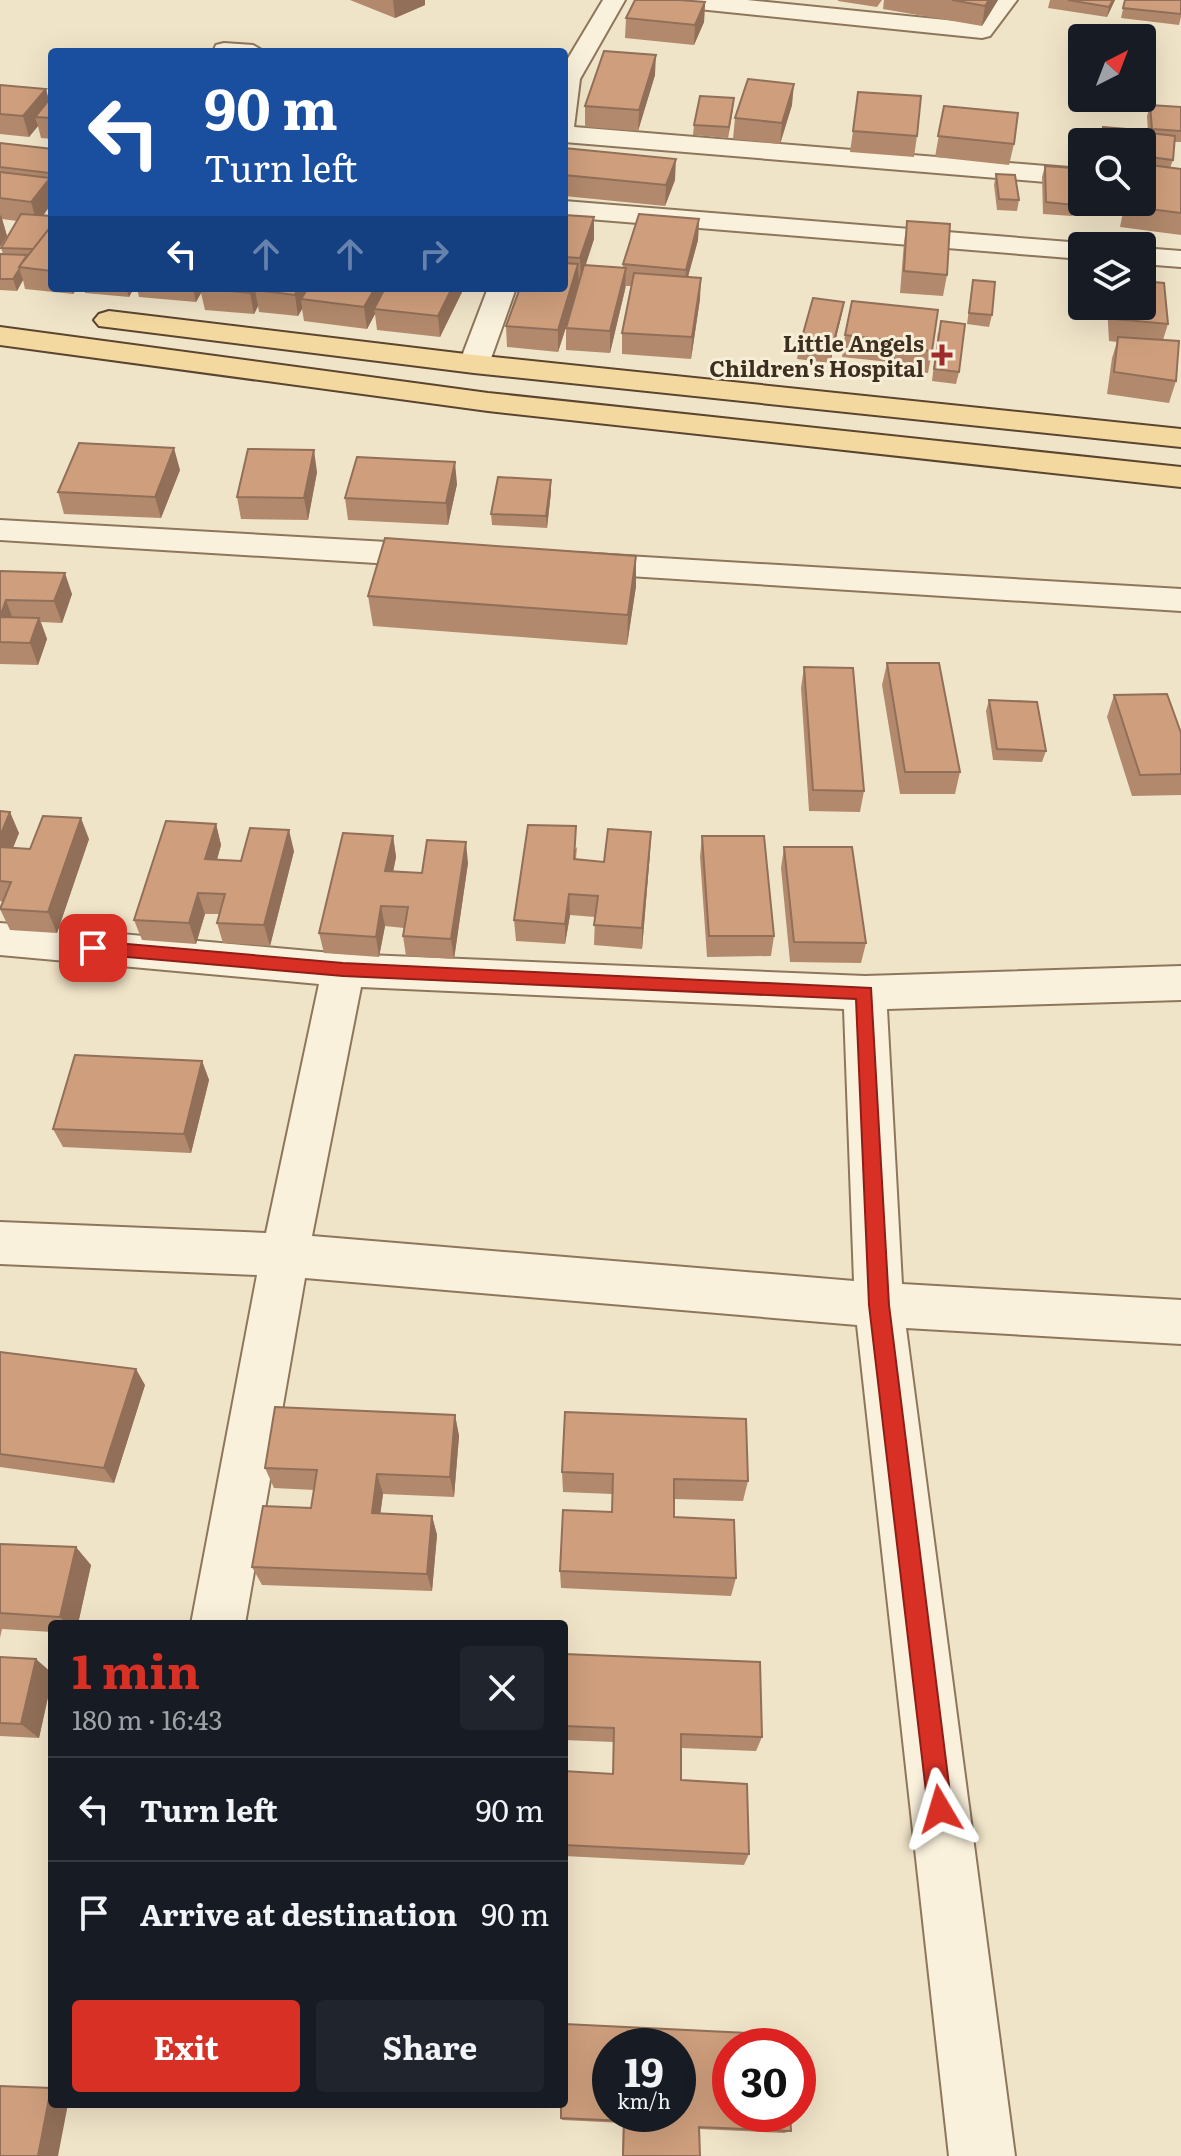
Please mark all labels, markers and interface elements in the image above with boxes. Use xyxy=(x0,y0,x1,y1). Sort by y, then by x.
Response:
north arrow xyxy=(1068,24,1156,112)
map controls xyxy=(1068,24,1156,320)
text: 90 m xyxy=(204,64,338,147)
icon: left xyxy=(72,80,176,184)
button: search xyxy=(1068,128,1156,216)
text: Turn left xyxy=(204,140,358,193)
icon: left xyxy=(160,232,204,276)
icon: ahead xyxy=(244,232,288,276)
icon: ahead xyxy=(328,232,372,276)
icon: right xyxy=(412,232,456,276)
button: layers xyxy=(1068,232,1156,320)
place label: Little Angels Children's Hospital xyxy=(709,326,924,384)
marker: Little Angels Children's Hospital xyxy=(931,344,953,366)
pin xyxy=(59,914,127,982)
icon: arrive xyxy=(71,926,115,970)
text: 1 min xyxy=(72,1633,200,1704)
button: close xyxy=(460,1646,544,1730)
text: 180 m · 16:43 xyxy=(72,1699,223,1738)
position arrow xyxy=(898,1767,982,1851)
icon: left xyxy=(72,1787,116,1831)
text: Turn left xyxy=(140,1787,278,1831)
text: 90 m xyxy=(476,1787,544,1831)
icon: arrive xyxy=(72,1891,116,1935)
text: Arrive at destination xyxy=(140,1891,457,1935)
text: 90 m xyxy=(481,1891,549,1935)
button: Exit xyxy=(72,2000,300,2092)
button: Share xyxy=(316,2000,544,2092)
speed limit sign: 30 xyxy=(712,2028,816,2132)
text: 19 xyxy=(624,2040,664,2099)
text: km/h xyxy=(617,2085,671,2115)

